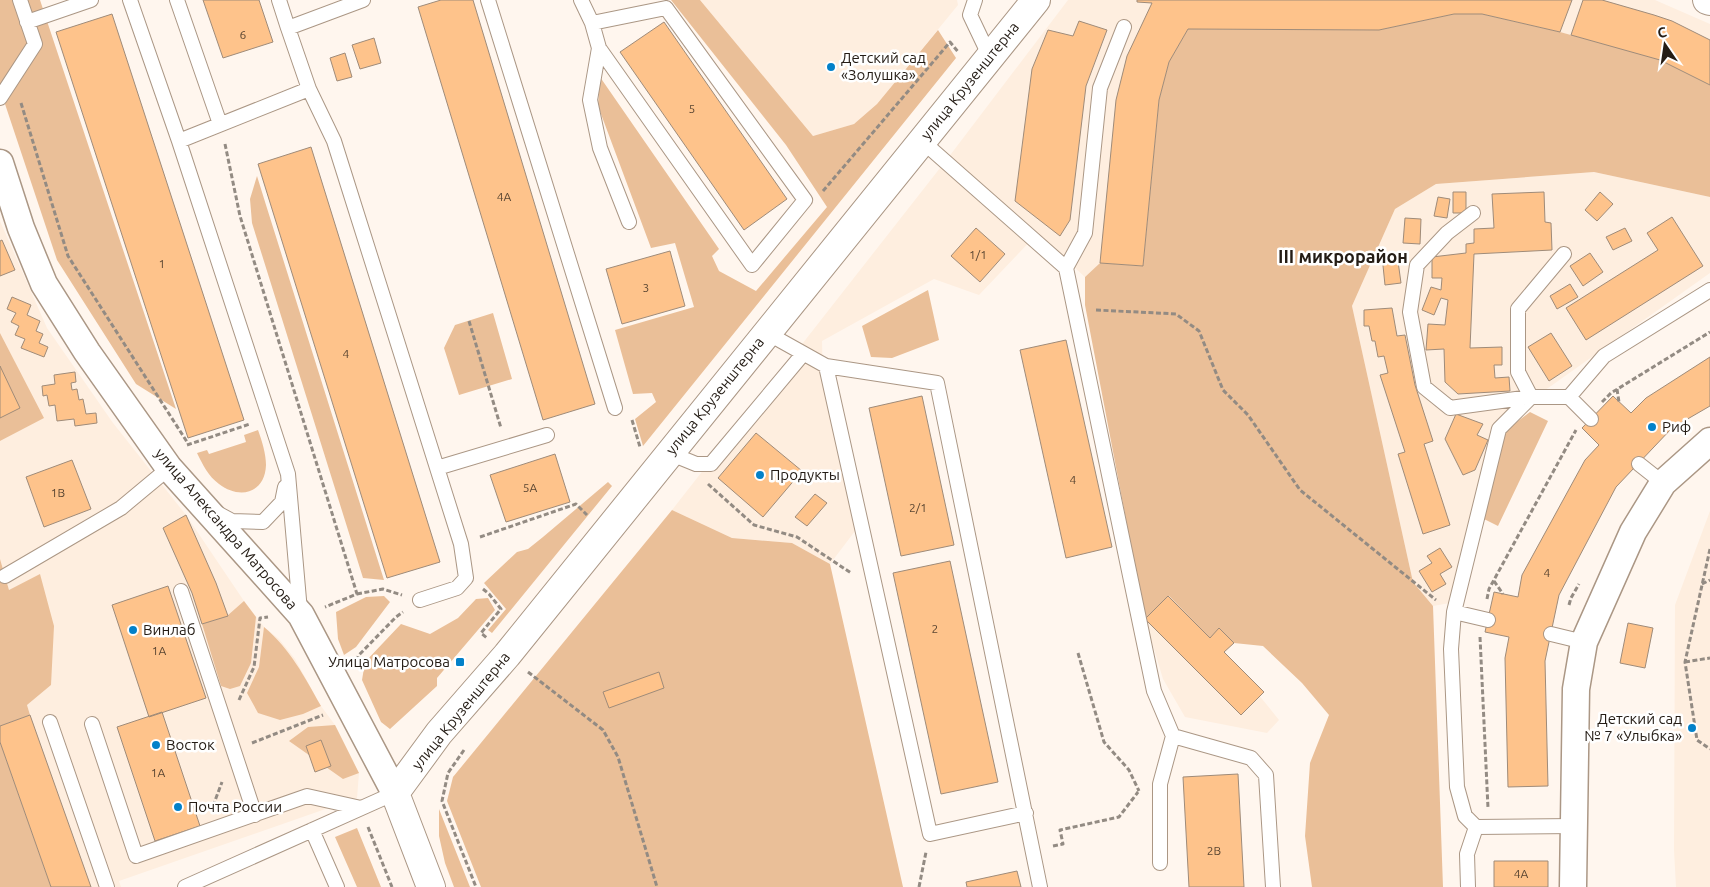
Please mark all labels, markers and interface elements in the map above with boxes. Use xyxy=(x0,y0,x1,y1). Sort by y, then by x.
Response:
street label: улица Крузенштерна xyxy=(917,19,1022,143)
north arrow xyxy=(1640,20,1690,70)
text: С xyxy=(1656,24,1668,41)
house number: 6 xyxy=(240,28,247,41)
place label: Детский сад «Золушка» xyxy=(841,49,926,83)
marker: Детский сад «Золушка» xyxy=(825,61,837,73)
house number: 5 xyxy=(689,102,695,115)
house number: 4А xyxy=(497,190,511,203)
district label: III микрорайон xyxy=(1278,246,1408,266)
house number: 1/1 xyxy=(969,248,987,261)
house number: 1 xyxy=(159,257,165,270)
house number: 3 xyxy=(643,281,649,294)
street label: улица Крузенштерна xyxy=(662,334,767,458)
house number: 4 xyxy=(343,347,350,360)
place label: Риф xyxy=(1662,418,1691,435)
marker: Риф xyxy=(1646,421,1658,433)
street label: улица Александра Матросова xyxy=(152,445,301,613)
place label: Продукты xyxy=(770,466,840,483)
marker: Продукты xyxy=(754,469,766,481)
house number: 4 xyxy=(1070,473,1077,486)
house number: 5А xyxy=(523,481,537,494)
house number: 1В xyxy=(51,486,65,499)
house number: 2/1 xyxy=(909,501,927,514)
house number: 4 xyxy=(1544,566,1551,579)
place label: Винлаб xyxy=(143,621,195,638)
house number: 2 xyxy=(932,622,938,635)
marker: Винлаб xyxy=(127,624,139,636)
house number: 1А xyxy=(152,644,166,657)
street label: улица Крузенштерна xyxy=(408,649,513,773)
place label: Улица Матросова xyxy=(328,653,450,670)
marker: Улица Матросова xyxy=(454,656,466,668)
place label: Детский сад № 7 «Улыбка» xyxy=(1584,710,1682,744)
marker: Детский сад № 7 «Улыбка» xyxy=(1686,722,1698,734)
place label: Восток xyxy=(166,736,215,753)
marker: Восток xyxy=(150,739,162,751)
house number: 1А xyxy=(151,766,165,779)
place label: Почта России xyxy=(188,798,282,815)
marker: Почта России xyxy=(172,801,184,813)
house number: 2В xyxy=(1207,844,1221,857)
house number: 4А xyxy=(1514,867,1528,880)

